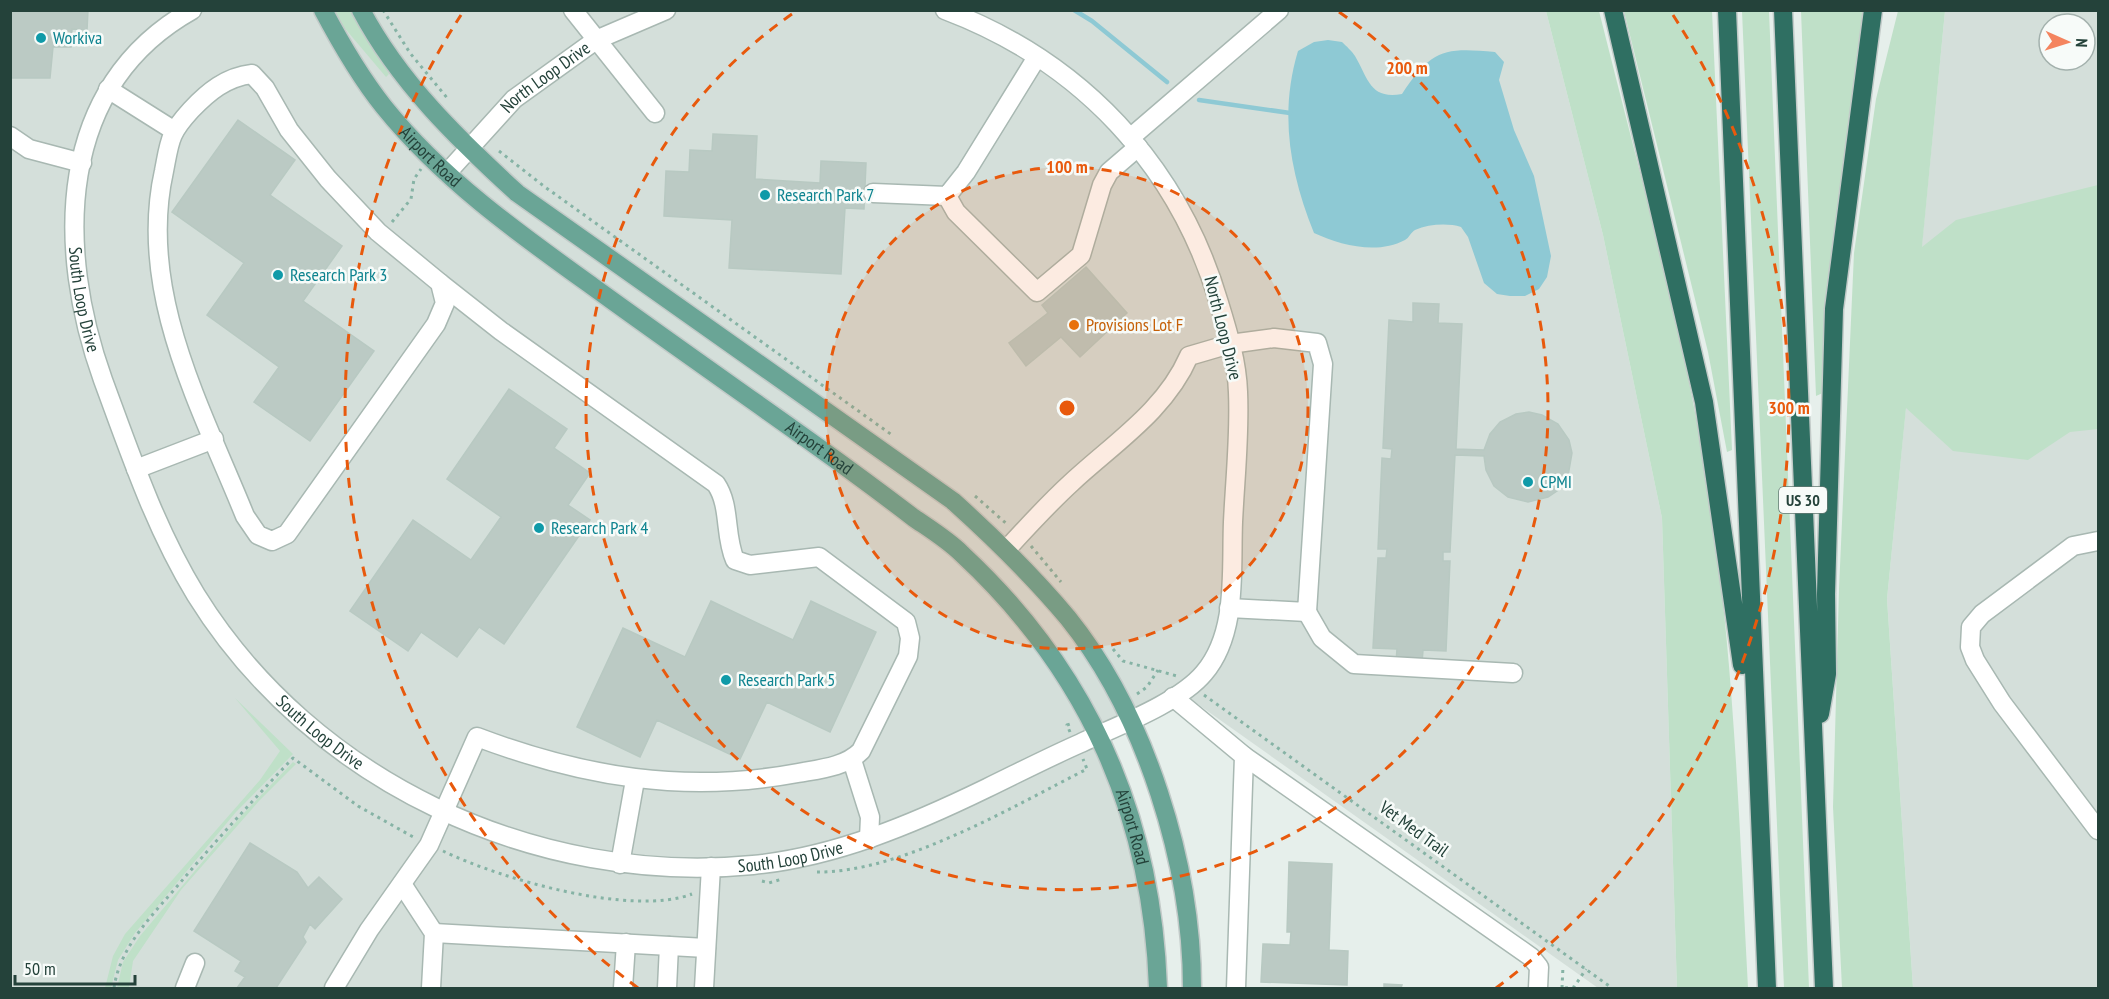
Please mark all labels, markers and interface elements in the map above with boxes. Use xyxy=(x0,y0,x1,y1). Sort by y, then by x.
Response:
north arrow xyxy=(2037,12,2097,72)
place label: Workiva xyxy=(53,26,102,49)
marker: Workiva xyxy=(34,31,48,45)
street label: North Loop Drive xyxy=(495,36,595,117)
text: N xyxy=(2072,38,2092,48)
text: 200 m xyxy=(1386,56,1428,79)
street label: Airport Road xyxy=(395,121,467,192)
text: 100 m xyxy=(1046,155,1088,178)
place label: Research Park 7 xyxy=(777,183,874,206)
marker: Research Park 7 xyxy=(758,188,772,202)
street label: South Loop Drive xyxy=(64,246,105,355)
place label: Research Park 3 xyxy=(290,263,387,286)
marker: Research Park 3 xyxy=(271,268,285,282)
street label: North Loop Drive xyxy=(1199,274,1247,382)
place label: Provisions Lot F xyxy=(1086,313,1183,336)
marker: Provisions Lot F xyxy=(1067,318,1081,332)
text: 300 m xyxy=(1768,396,1810,419)
centre of rings xyxy=(1057,398,1077,418)
street label: Airport Road xyxy=(781,415,858,480)
place label: CPMI xyxy=(1540,470,1572,493)
marker: CPMI xyxy=(1521,475,1535,489)
road number: US 30 xyxy=(1779,487,1827,513)
place label: Research Park 4 xyxy=(551,516,648,539)
marker: Research Park 4 xyxy=(532,521,546,535)
place label: Research Park 5 xyxy=(738,668,835,691)
marker: Research Park 5 xyxy=(719,673,733,687)
street label: South Loop Drive xyxy=(271,690,369,775)
street label: Airport Road xyxy=(1111,786,1154,867)
street label: Vet Med Trail xyxy=(1374,795,1454,862)
street label: South Loop Drive xyxy=(737,835,846,877)
scale bar xyxy=(15,948,135,986)
text: 50 m xyxy=(24,957,56,980)

